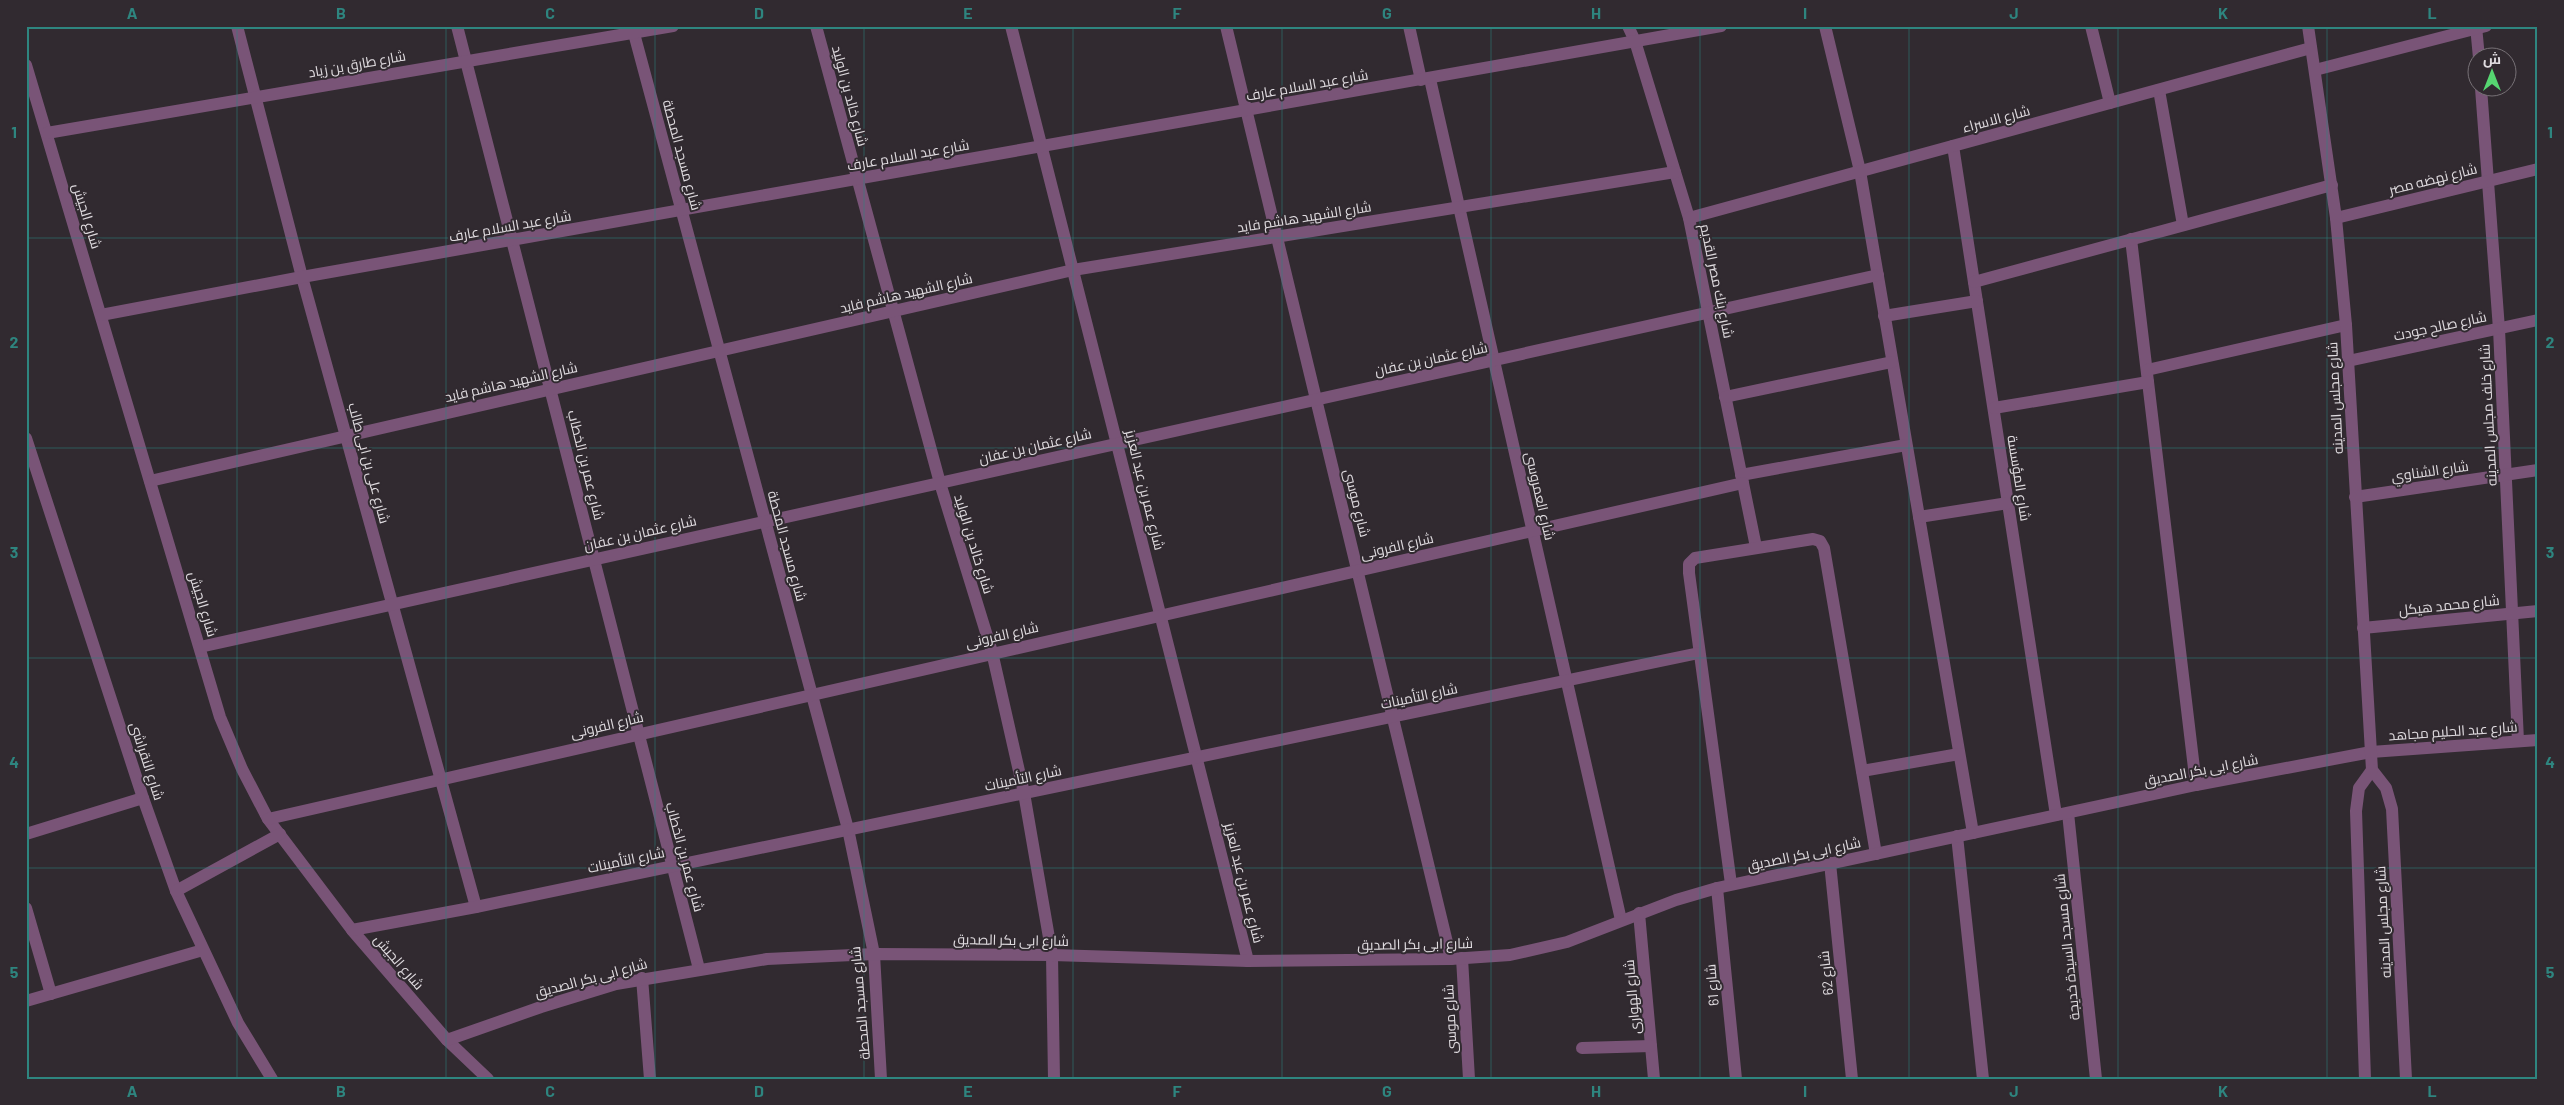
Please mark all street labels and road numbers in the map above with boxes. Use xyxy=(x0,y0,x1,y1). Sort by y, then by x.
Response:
street label: شارع خالد بن الوليد xyxy=(828,44,872,148)
street label: شارع طارق بن زياد xyxy=(307,47,407,81)
street label: شارع عبد السلام عارف xyxy=(1244,65,1370,106)
street label: شارع مسجد المحطة xyxy=(659,98,705,212)
street label: شارع الاسراء xyxy=(1960,101,2032,137)
street label: شارع عبد السلام عارف xyxy=(845,135,971,176)
street label: شارع نهضه مصر xyxy=(2386,159,2479,199)
street label: شارع الجيش xyxy=(69,181,105,251)
street label: شارع الشهيد هاشم فايد xyxy=(1235,197,1373,238)
street label: شارع عبد السلام عارف xyxy=(447,206,573,247)
street label: شارع بنك مصر القديم xyxy=(1695,222,1738,340)
street label: شارع الشهيد هاشم فايد xyxy=(838,269,974,318)
street label: شارع صالح جودت xyxy=(2392,307,2488,345)
street label: شارع عثمان بن عفان xyxy=(1373,338,1489,380)
street label: شارع مجلس المدينه xyxy=(2323,341,2347,455)
street label: شارع خلف مجلس المدينه xyxy=(2475,344,2501,486)
street label: شارع الشهيد هاشم فايد xyxy=(443,358,579,407)
street label: شارع على بن ابى طالب xyxy=(344,401,394,525)
street label: شارع عمر بن الخطاب xyxy=(564,408,608,522)
street label: شارع عثمان بن عفان xyxy=(977,424,1093,468)
street label: شارع عمر بن عبد العزيز xyxy=(1121,427,1169,552)
street label: شارع المؤسسة xyxy=(2003,434,2035,522)
street label: شارع العمروسى xyxy=(1521,450,1559,542)
street label: شارع الشناوي xyxy=(2390,457,2470,488)
street label: شارع موسى xyxy=(1340,467,1374,539)
street label: شارع مسجد المحطة xyxy=(764,489,810,603)
street label: شارع خالد بن الوليد xyxy=(950,492,998,596)
street label: شارع عثمان بن عفان xyxy=(582,511,698,555)
street label: شارع الفرونى xyxy=(1359,529,1435,563)
street label: شارع الجيش xyxy=(185,569,221,639)
street label: شارع محمد هيكل xyxy=(2398,591,2500,619)
street label: شارع الفرونى xyxy=(964,618,1040,652)
street label: شارع التأمينات xyxy=(1379,679,1459,713)
street label: شارع الفرونى xyxy=(569,708,645,742)
street label: شارع عبد الحليم مجاهد xyxy=(2388,718,2518,745)
street label: شارع النقراشى xyxy=(126,720,168,802)
street label: شارع ابى بكر الصديق xyxy=(2142,750,2260,790)
street label: شارع التأمينات xyxy=(983,761,1063,795)
street label: شارع عمر بن الخطاب xyxy=(662,800,708,914)
street label: شارع عمر بن عبد العزيز xyxy=(1220,820,1268,945)
street label: شارع ابى بكر الصديق xyxy=(1745,833,1863,875)
street label: شارع التأمينات xyxy=(586,843,666,877)
street label: شارع مجلس المدينه xyxy=(2371,865,2395,979)
street label: شارع مسجد السيدة خديجة xyxy=(2050,873,2084,1021)
street label: شارع ابى بكر الصديق xyxy=(953,930,1069,950)
street label: شارع الجيش xyxy=(370,931,428,993)
street label: شارع ابى بكر الصديق xyxy=(1357,934,1473,954)
street label: شارع مسجد المحطة xyxy=(846,946,874,1060)
street label: شارع 62 xyxy=(1815,950,1837,996)
street label: شارع ابى بكر الصديق xyxy=(533,954,649,1002)
street label: شارع الهوارى xyxy=(1620,959,1644,1035)
street label: شارع 61 xyxy=(1701,963,1723,1007)
street label: شارع موسى xyxy=(1439,984,1461,1054)

